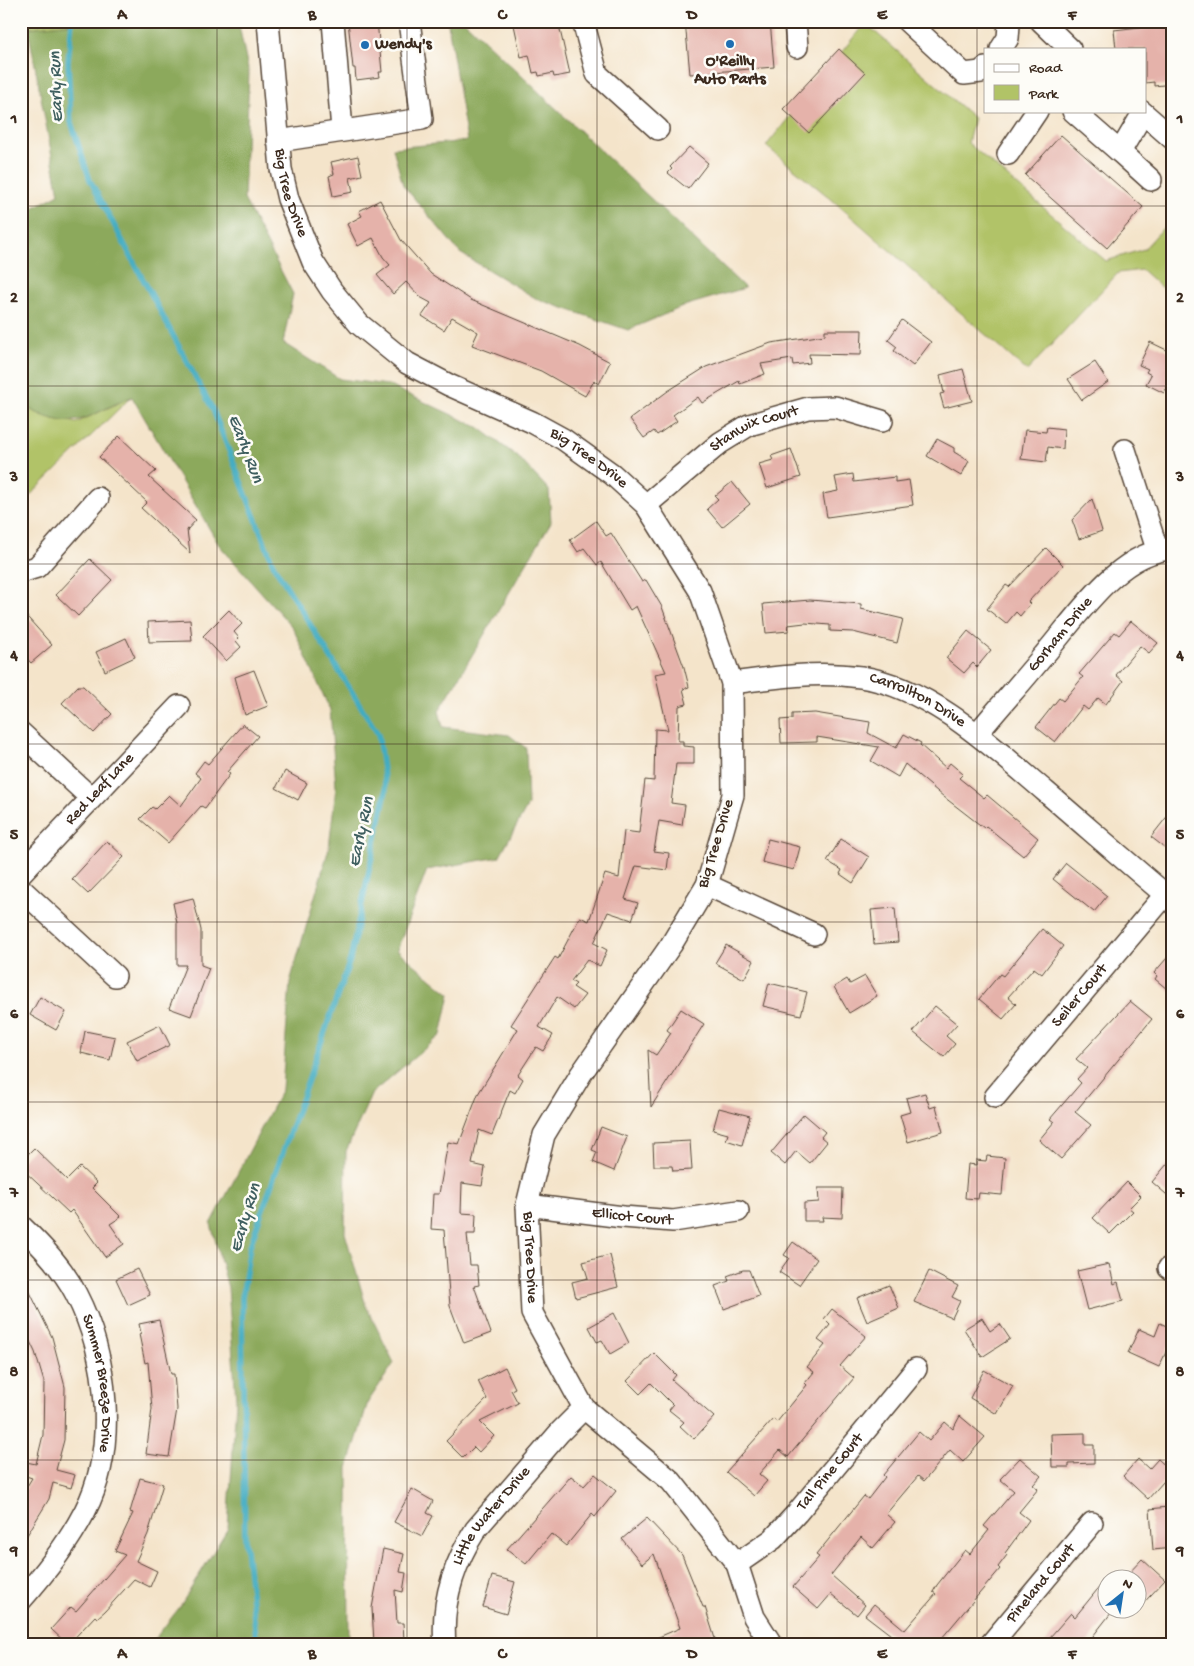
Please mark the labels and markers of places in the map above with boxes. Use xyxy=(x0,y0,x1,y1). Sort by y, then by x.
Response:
place label: Wendy's xyxy=(374,36,433,55)
marker: O'Reilly Auto Parts xyxy=(724,38,736,50)
marker: Wendy's xyxy=(359,39,371,51)
place label: O'Reilly Auto Parts xyxy=(693,53,767,90)

